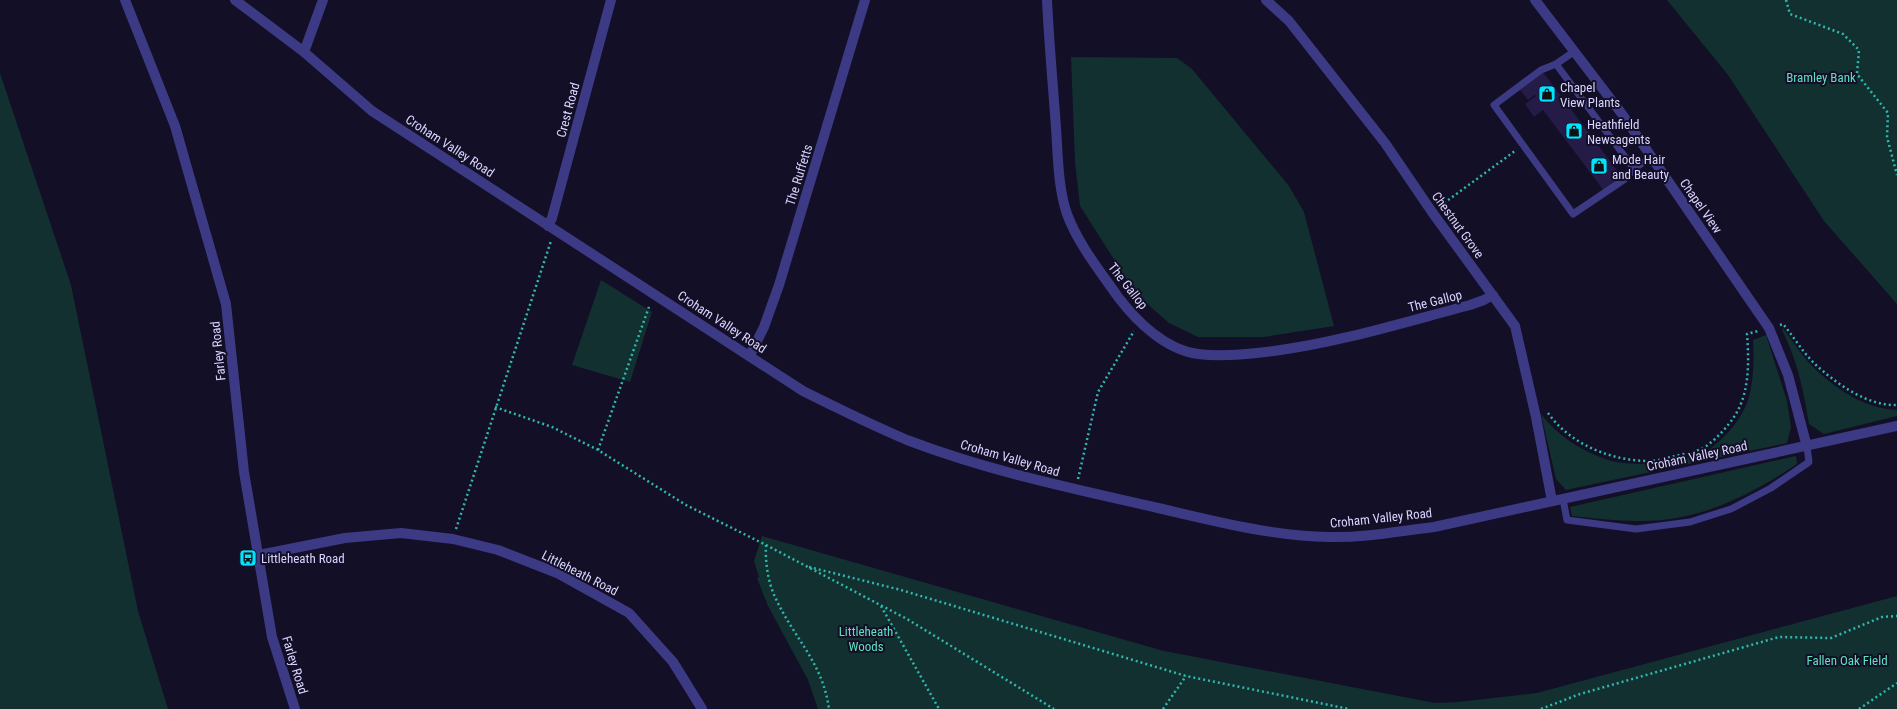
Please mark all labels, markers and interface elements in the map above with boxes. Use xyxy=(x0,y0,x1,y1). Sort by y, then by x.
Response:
park label: Bramley Bank xyxy=(1786,70,1856,85)
place label: Chapel View Plants xyxy=(1560,80,1620,110)
street label: Crest Road xyxy=(553,81,583,139)
shop icon: Chapel View Plants xyxy=(1537,84,1557,104)
street label: Croham Valley Road xyxy=(403,112,497,180)
place label: Heathfield Newsagents xyxy=(1587,117,1650,147)
shop icon: Heathfield Newsagents xyxy=(1564,121,1584,141)
street label: The Ruffetts xyxy=(783,143,815,207)
place label: Mode Hair and Beauty xyxy=(1612,152,1670,182)
shop icon: Mode Hair and Beauty xyxy=(1589,156,1609,176)
street label: Chapel View xyxy=(1677,176,1726,237)
street label: Chestnut Grove xyxy=(1429,189,1487,261)
street label: The Gallop xyxy=(1105,260,1151,312)
street label: The Gallop xyxy=(1407,287,1463,315)
street label: Croham Valley Road xyxy=(675,288,769,356)
street label: Farley Road xyxy=(207,321,229,381)
street label: Croham Valley Road xyxy=(959,437,1061,479)
street label: Croham Valley Road xyxy=(1645,438,1749,474)
street label: Croham Valley Road xyxy=(1329,505,1433,531)
street label: Littleheath Road xyxy=(539,547,621,599)
bus stop icon: Littleheath Road xyxy=(238,548,258,568)
place label: Littleheath Road xyxy=(261,551,345,566)
park label: Littleheath Woods xyxy=(839,624,893,654)
street label: Farley Road xyxy=(279,634,311,696)
park label: Fallen Oak Field xyxy=(1806,653,1888,668)

